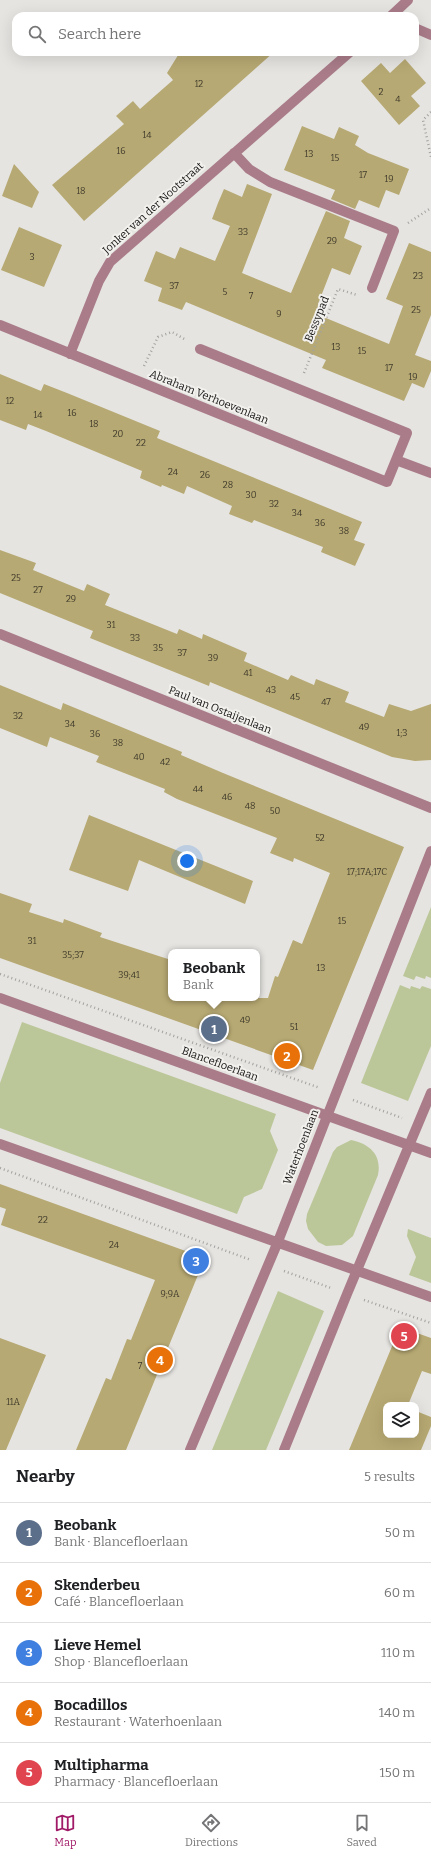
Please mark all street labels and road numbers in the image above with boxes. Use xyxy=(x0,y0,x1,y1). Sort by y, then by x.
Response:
street label: Jonker van der Nootstraat xyxy=(99,159,206,257)
street label: Bessypad xyxy=(302,294,332,344)
street label: Abraham Verhoevenlaan xyxy=(148,367,270,427)
street label: Paul van Ostaijenlaan xyxy=(167,683,273,737)
street label: Blancefloerlaan xyxy=(180,1044,260,1084)
street label: Waterhoenlaan xyxy=(281,1108,321,1186)

